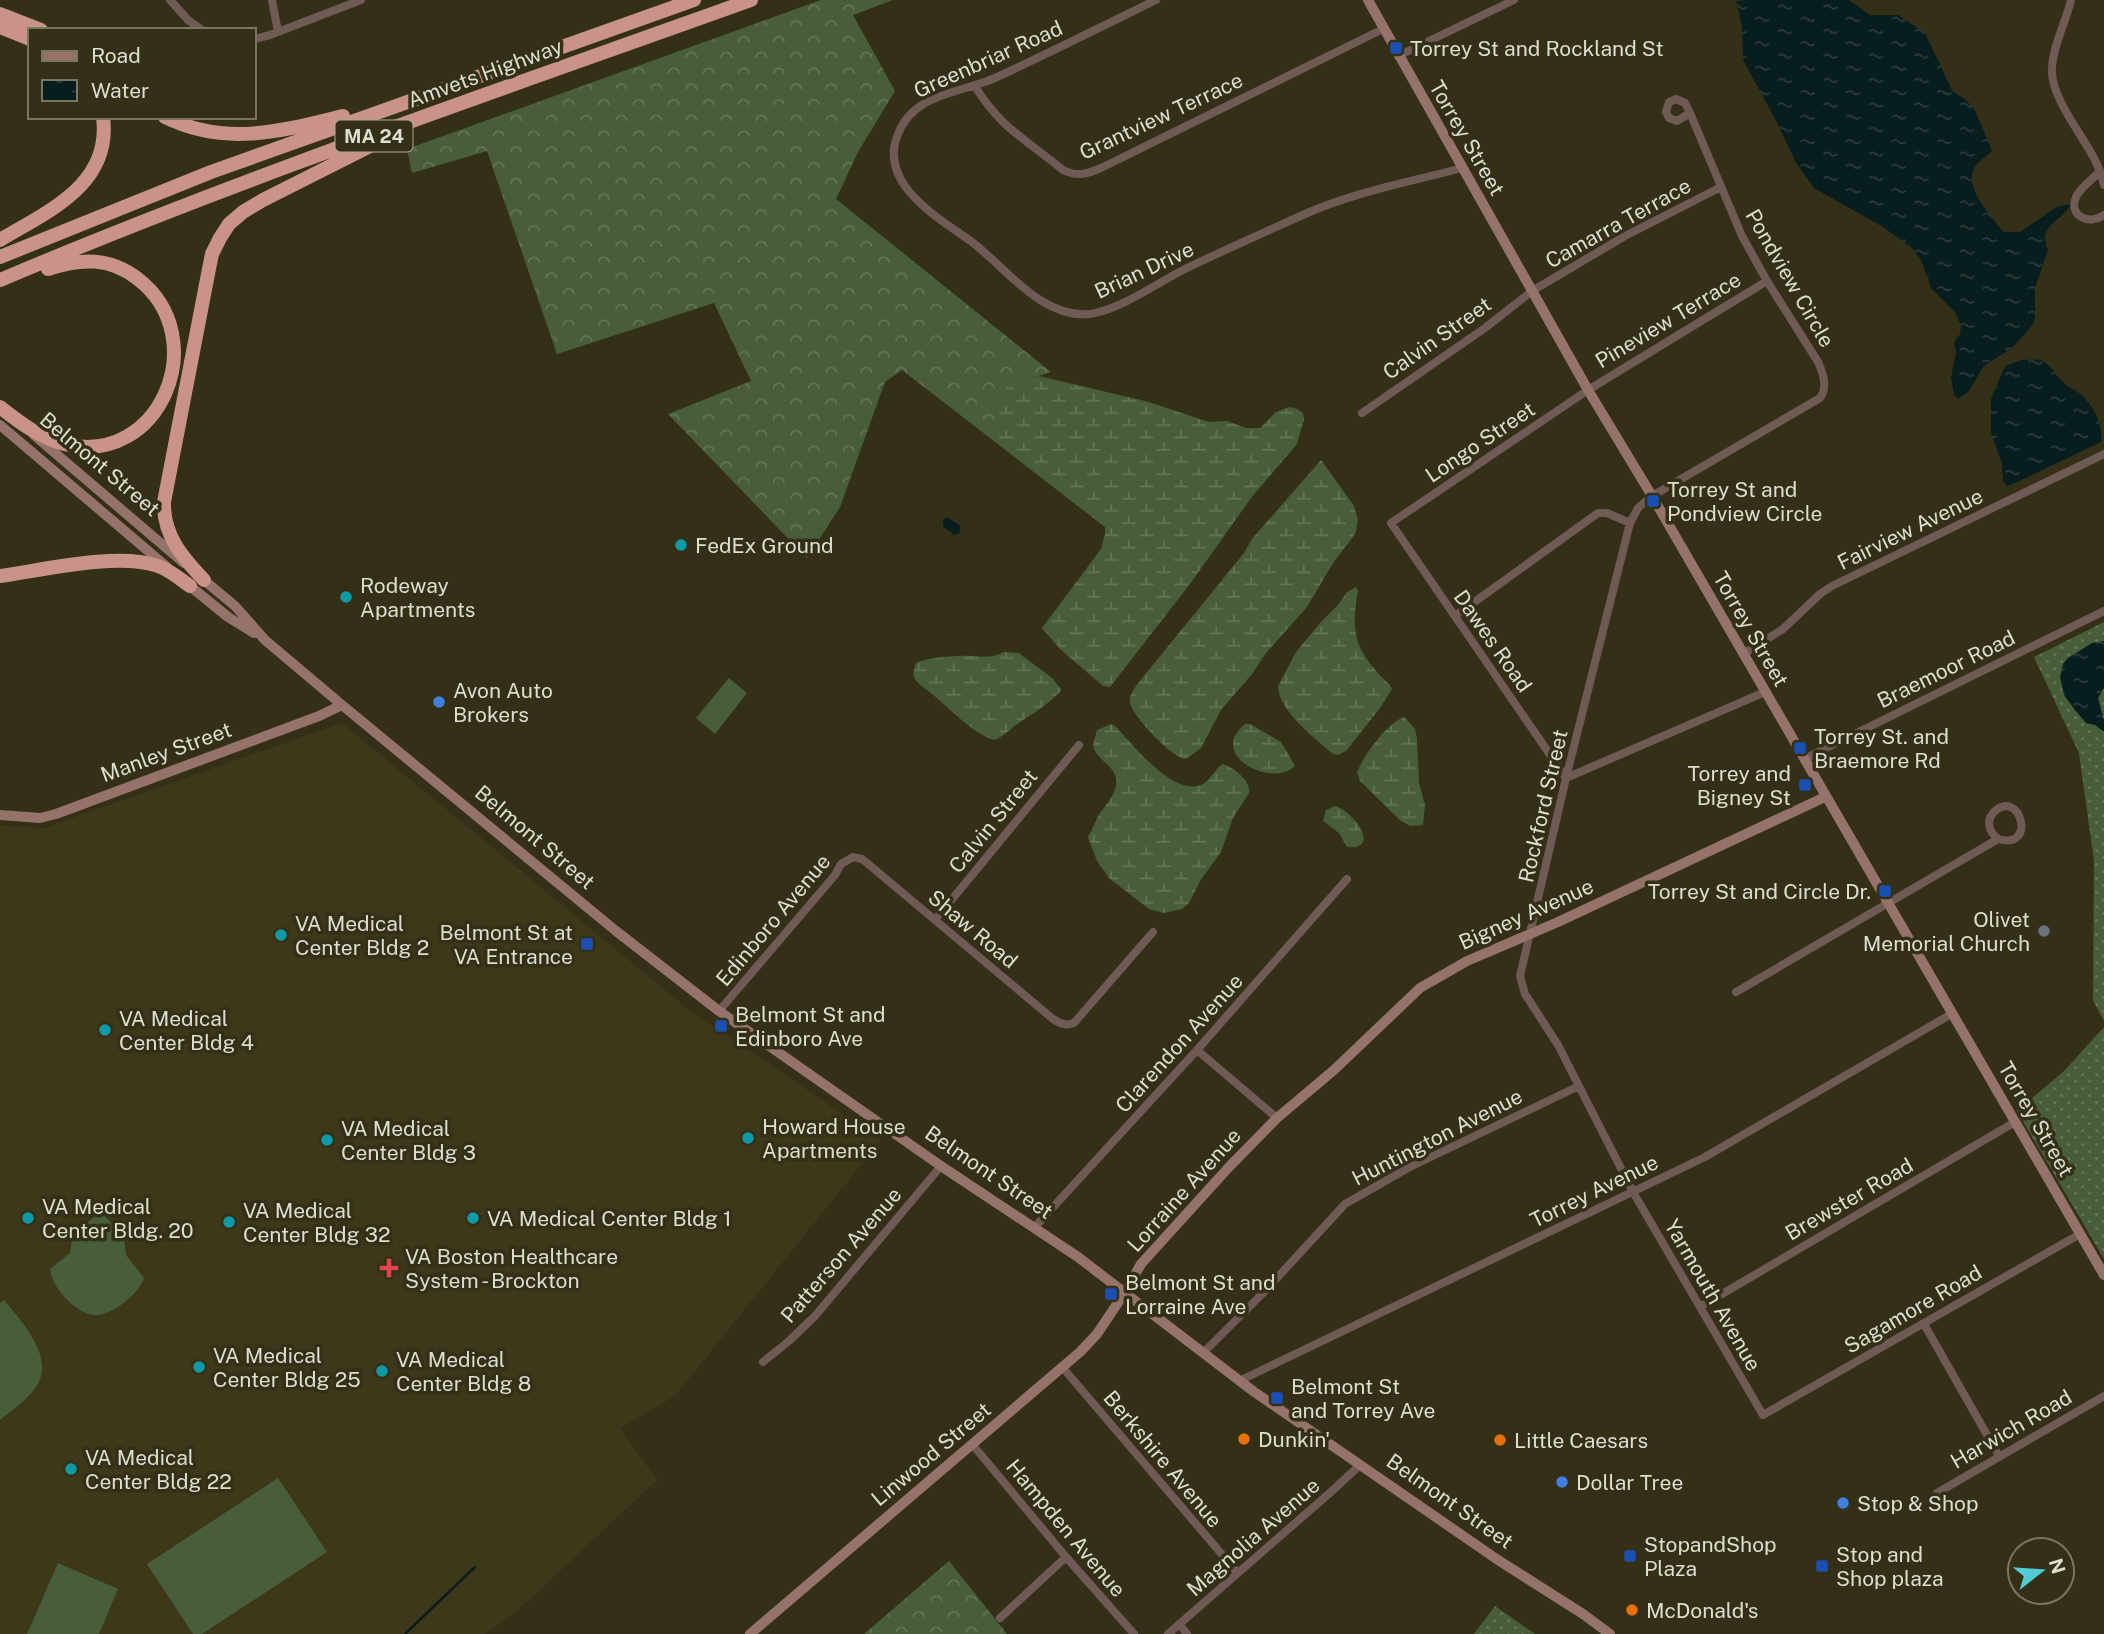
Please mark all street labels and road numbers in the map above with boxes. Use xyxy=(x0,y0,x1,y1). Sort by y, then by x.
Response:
street label: Greenbriar Road xyxy=(910,15,1066,103)
street label: Amvets Highway xyxy=(404,33,566,113)
street label: Grantview Terrace xyxy=(1075,67,1247,165)
street label: Torrey Street xyxy=(1424,76,1510,200)
road number: MA 24 xyxy=(336,120,412,152)
street label: Camarra Terrace xyxy=(1541,173,1695,273)
street label: Pondview Circle xyxy=(1740,204,1840,352)
street label: Brian Drive xyxy=(1090,236,1198,304)
street label: Pineview Terrace xyxy=(1591,267,1745,373)
street label: Calvin Street xyxy=(1378,292,1496,384)
street label: Longo Street xyxy=(1421,396,1539,488)
street label: Belmont Street xyxy=(35,407,165,521)
street label: Fairview Avenue xyxy=(1833,483,1987,575)
street label: Torrey Street xyxy=(1708,567,1794,691)
street label: Dawes Road xyxy=(1449,585,1537,697)
street label: Braemoor Road xyxy=(1873,625,2019,713)
street label: Manley Street xyxy=(97,717,235,787)
street label: Rockford Street xyxy=(1513,727,1573,885)
street label: Calvin Street xyxy=(944,764,1042,878)
street label: Belmont Street xyxy=(470,780,600,894)
street label: Edinboro Avenue xyxy=(711,849,835,991)
street label: Bigney Avenue xyxy=(1455,873,1597,955)
street label: Shaw Road xyxy=(923,885,1023,973)
street label: Clarendon Avenue xyxy=(1110,968,1248,1118)
street label: Torrey Street xyxy=(1993,1057,2079,1181)
street label: Huntington Avenue xyxy=(1348,1083,1526,1191)
street label: Belmont Street xyxy=(920,1120,1058,1224)
street label: Lorraine Avenue xyxy=(1122,1123,1246,1257)
street label: Torrey Avenue xyxy=(1526,1149,1662,1233)
street label: Brewster Road xyxy=(1781,1152,1917,1246)
street label: Patterson Avenue xyxy=(775,1182,907,1328)
street label: Yarmouth Avenue xyxy=(1659,1215,1767,1375)
street label: Sagamore Road xyxy=(1840,1260,1986,1358)
street label: Harwich Road xyxy=(1946,1384,2076,1474)
street label: Berkshire Avenue xyxy=(1098,1386,1228,1532)
street label: Linwood Street xyxy=(866,1397,996,1511)
street label: Belmont Street xyxy=(1382,1448,1518,1554)
street label: Hampden Avenue xyxy=(1001,1454,1131,1602)
street label: Magnolia Avenue xyxy=(1182,1473,1324,1601)

